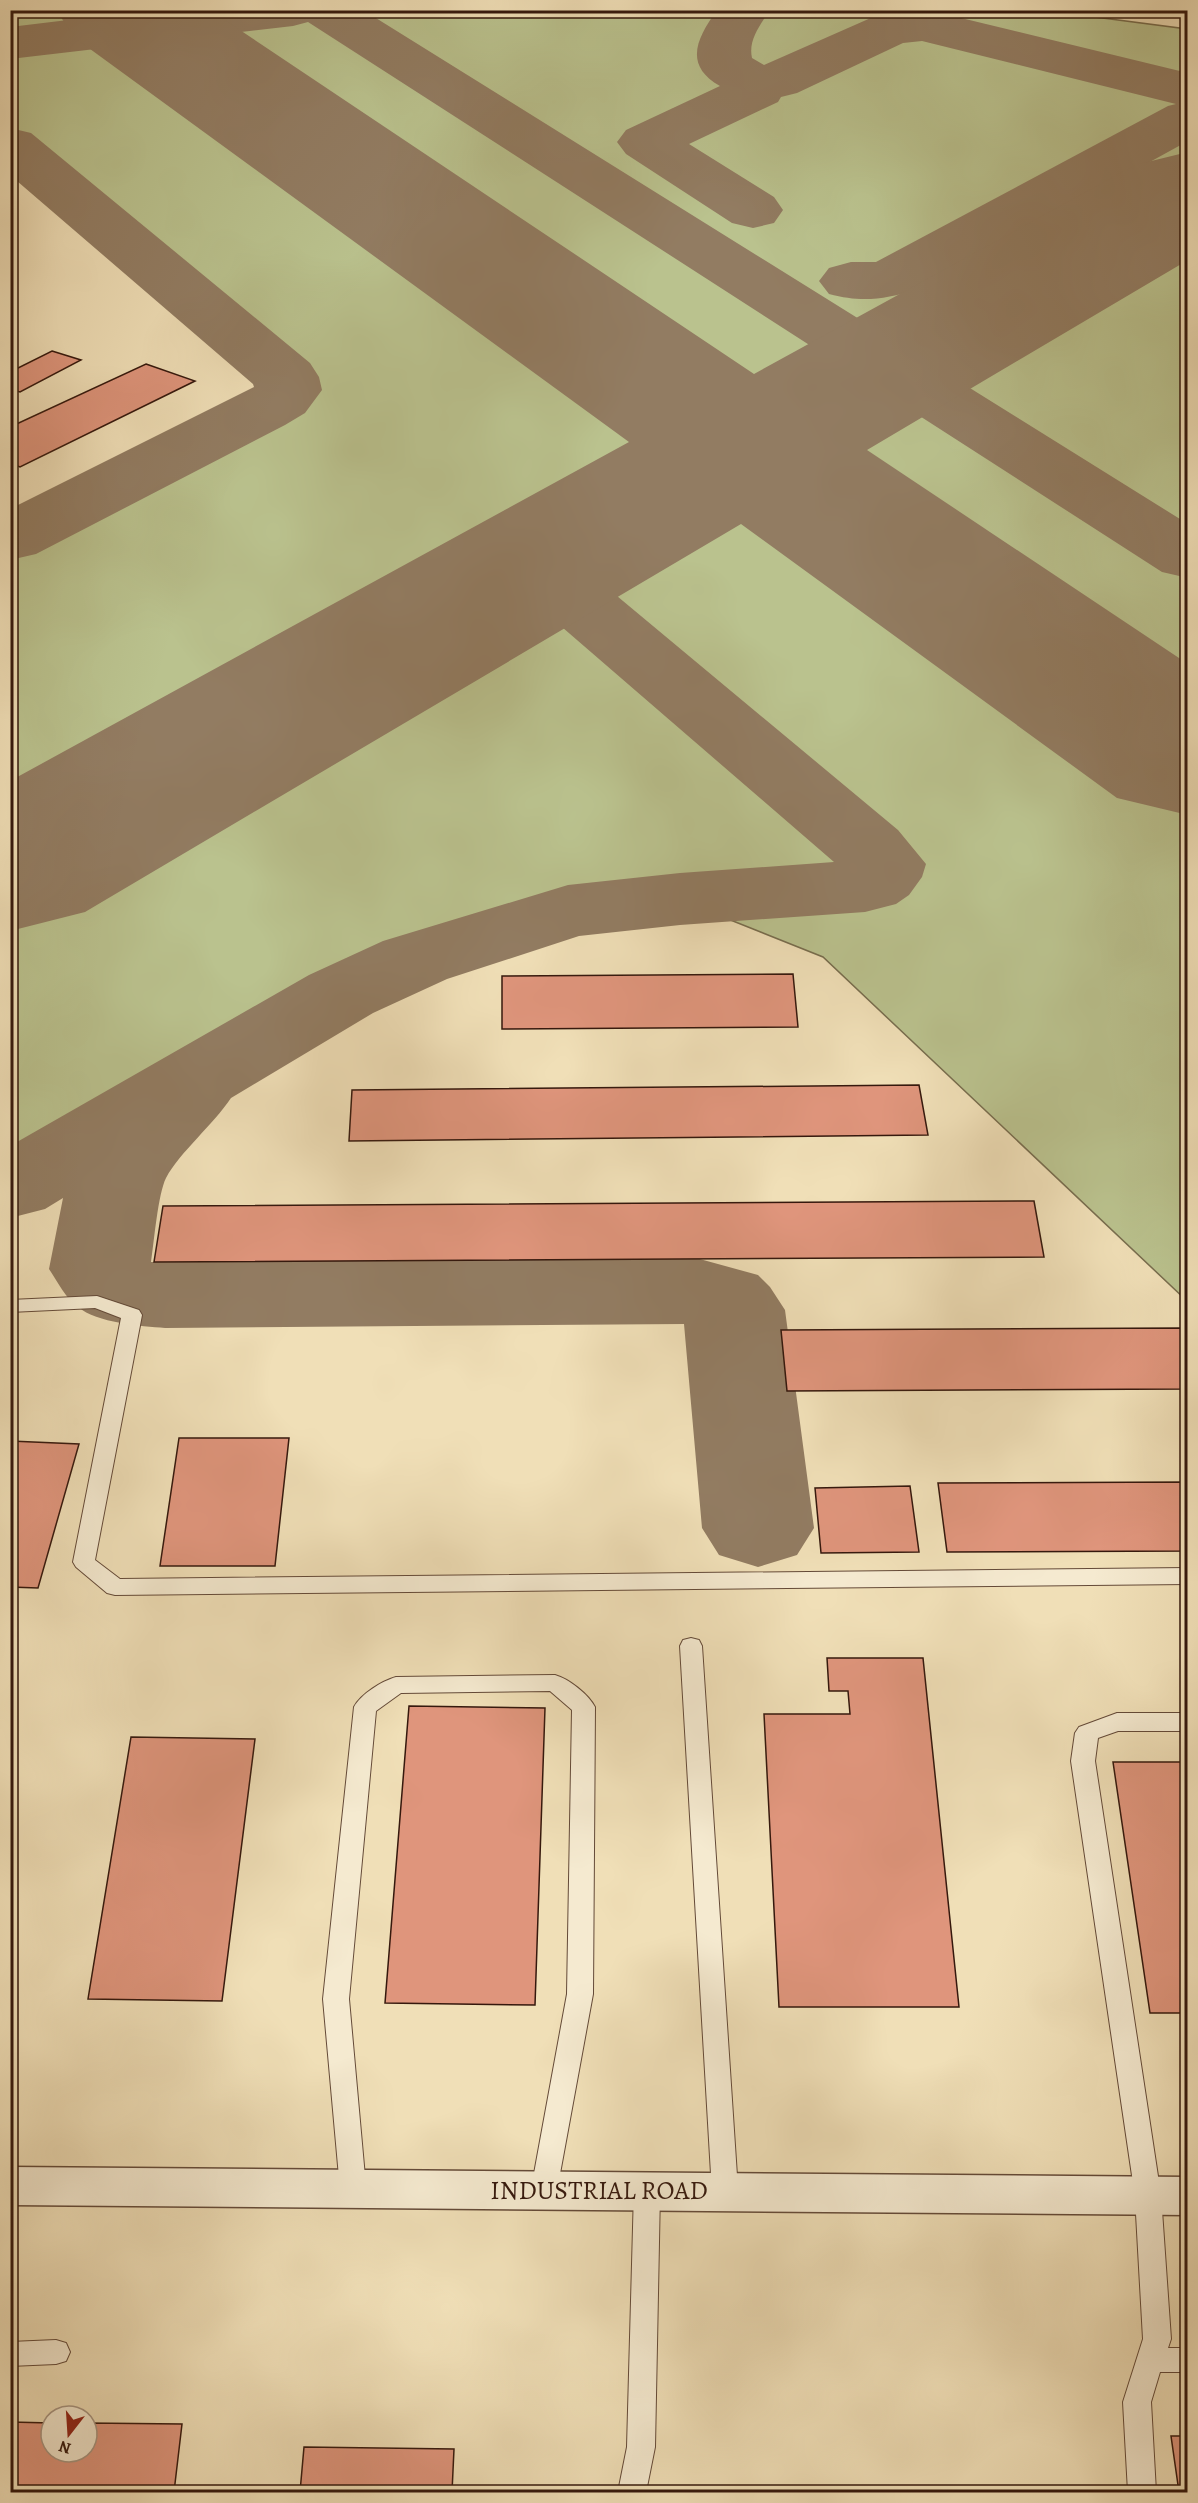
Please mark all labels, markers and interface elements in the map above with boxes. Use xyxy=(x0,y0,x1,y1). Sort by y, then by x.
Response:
street label: INDUSTRIAL ROAD xyxy=(490,2173,708,2208)
north arrow xyxy=(39,2404,99,2464)
text: N xyxy=(56,2435,74,2460)

